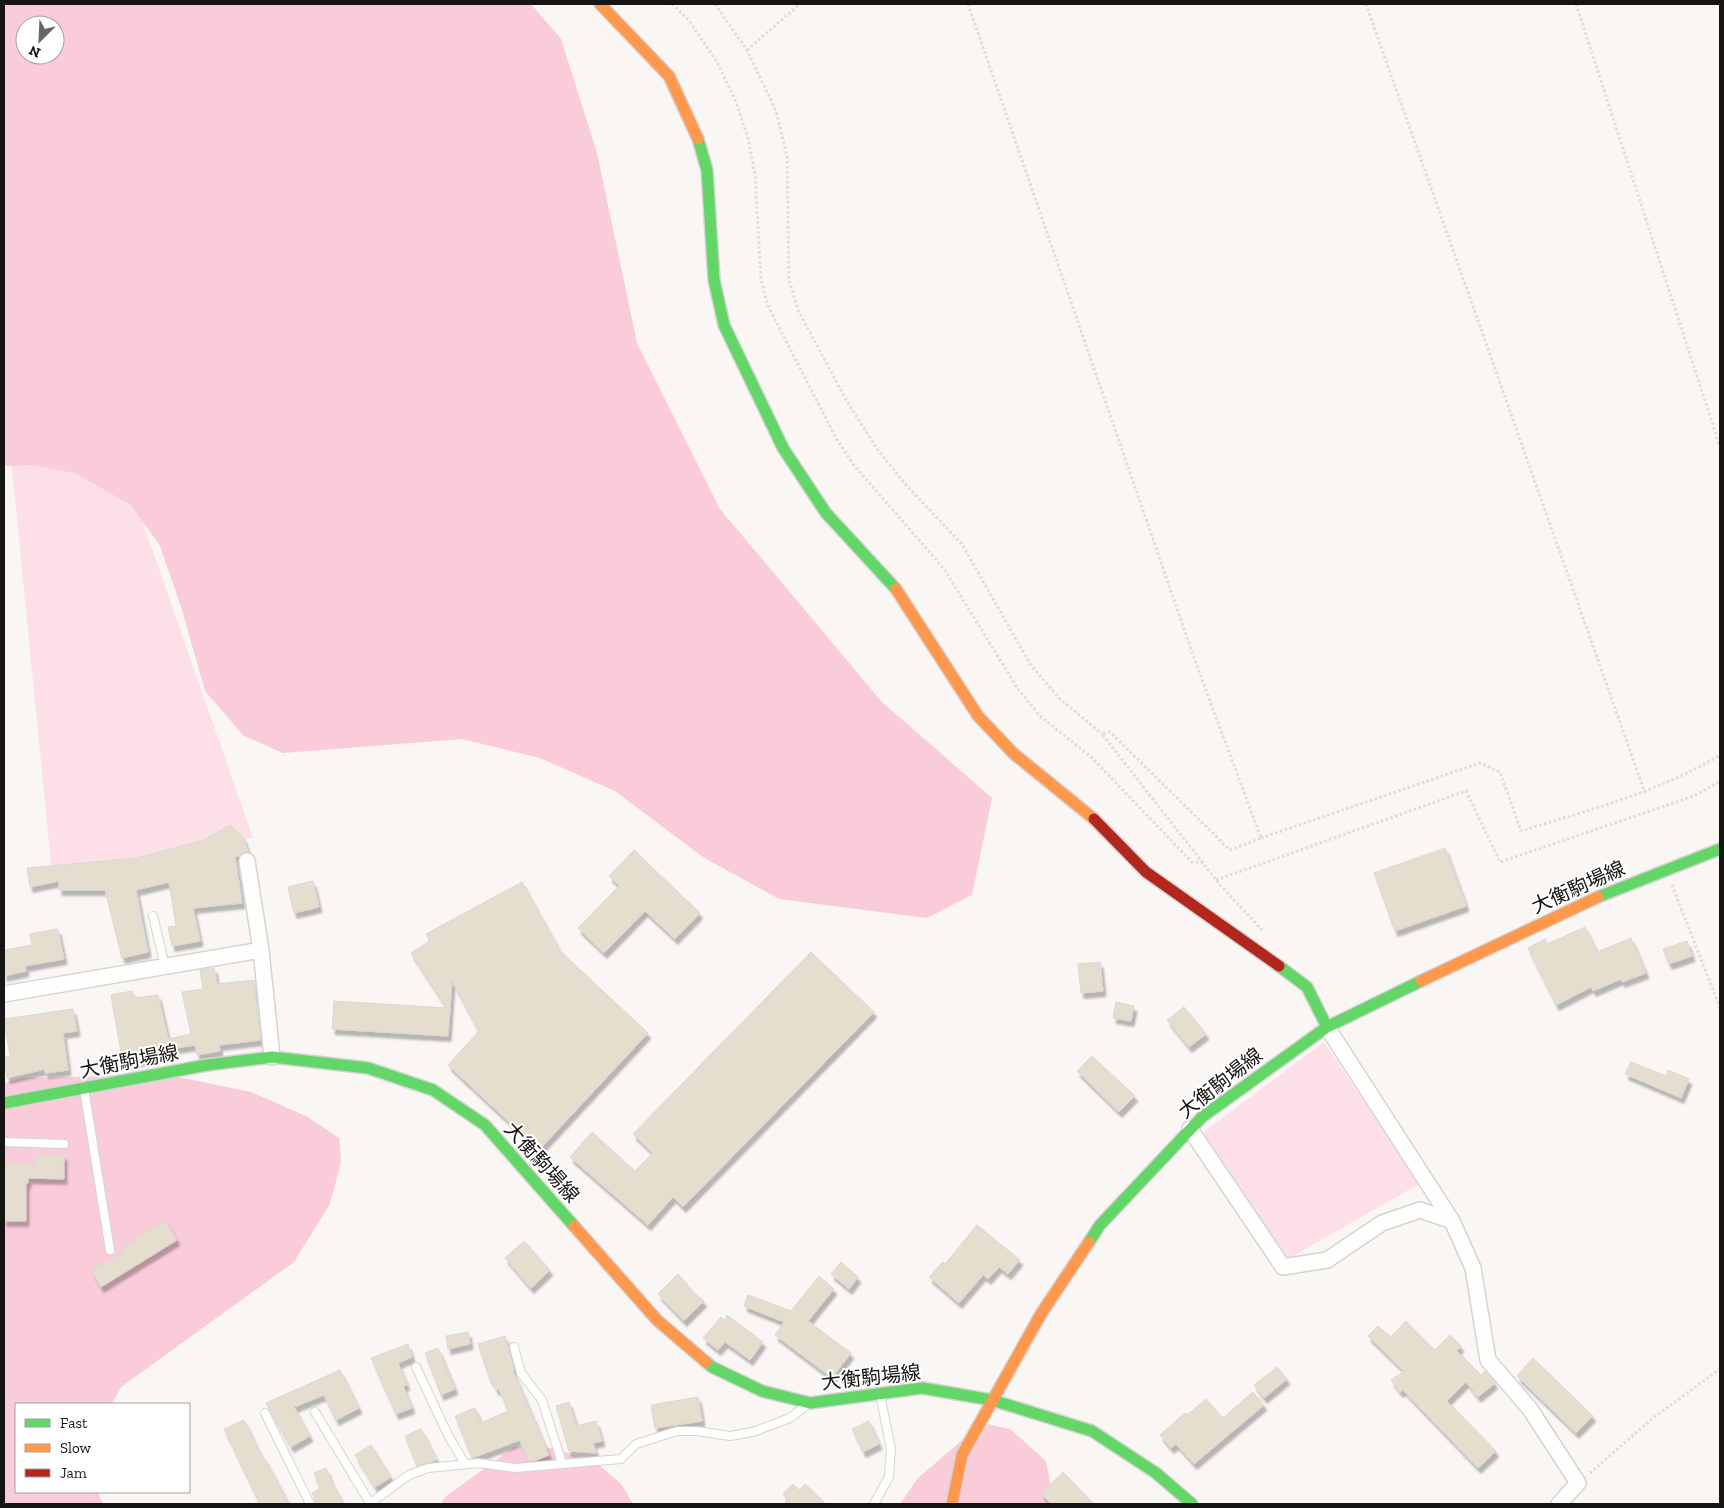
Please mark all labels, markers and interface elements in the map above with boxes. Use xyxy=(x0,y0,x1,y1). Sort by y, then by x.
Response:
north arrow xyxy=(15,15,65,65)
text: N xyxy=(26,41,43,61)
street label: 大衡駒場線 xyxy=(1527,856,1629,918)
street label: 大衡駒場線 xyxy=(78,1040,180,1082)
street label: 大衡駒場線 xyxy=(1173,1043,1267,1123)
street label: 大衡駒場線 xyxy=(500,1117,584,1207)
street label: 大衡駒場線 xyxy=(820,1360,922,1394)
legend xyxy=(15,1403,190,1493)
text: Fast xyxy=(60,1414,88,1432)
text: Slow xyxy=(60,1439,92,1457)
text: Jam xyxy=(60,1464,87,1482)

